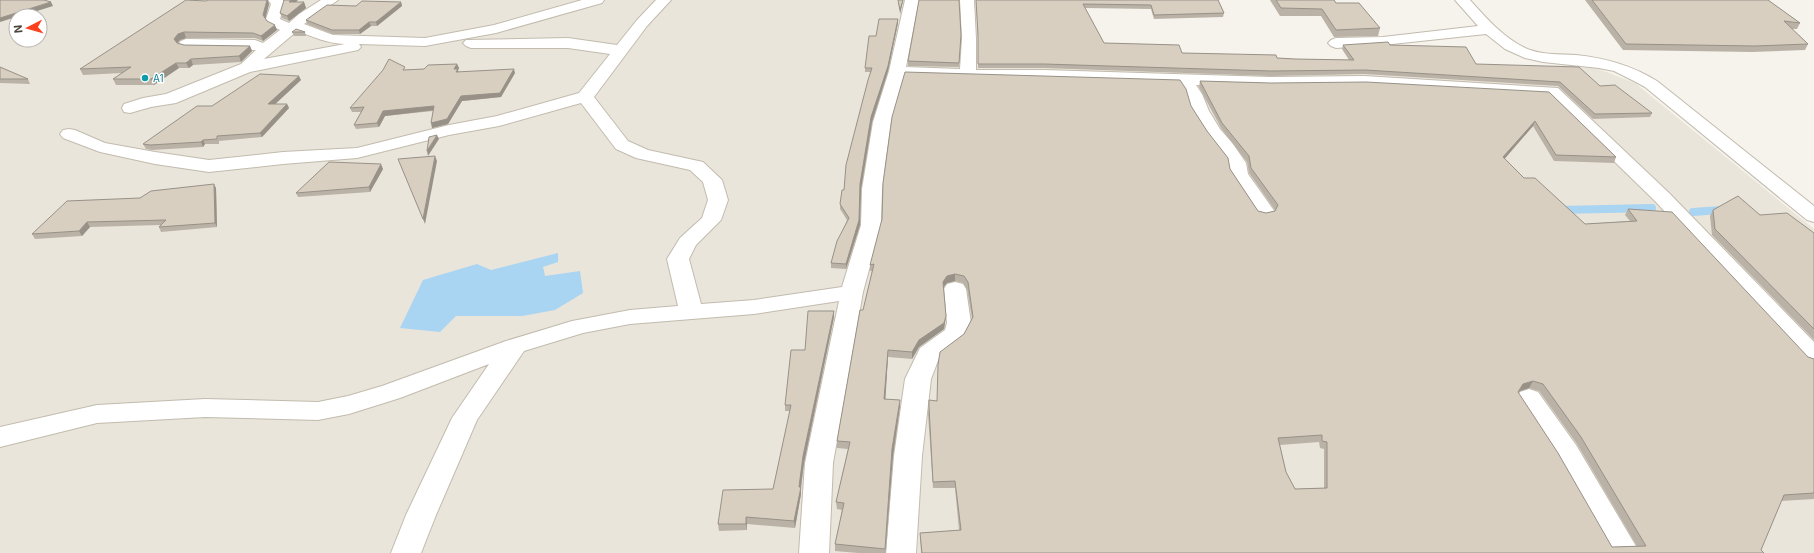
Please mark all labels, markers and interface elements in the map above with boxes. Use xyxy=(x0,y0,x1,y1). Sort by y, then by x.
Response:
north arrow xyxy=(8,8,48,48)
text: N xyxy=(11,24,25,34)
place label: A1 xyxy=(153,72,164,84)
marker: A1 xyxy=(140,73,150,83)

